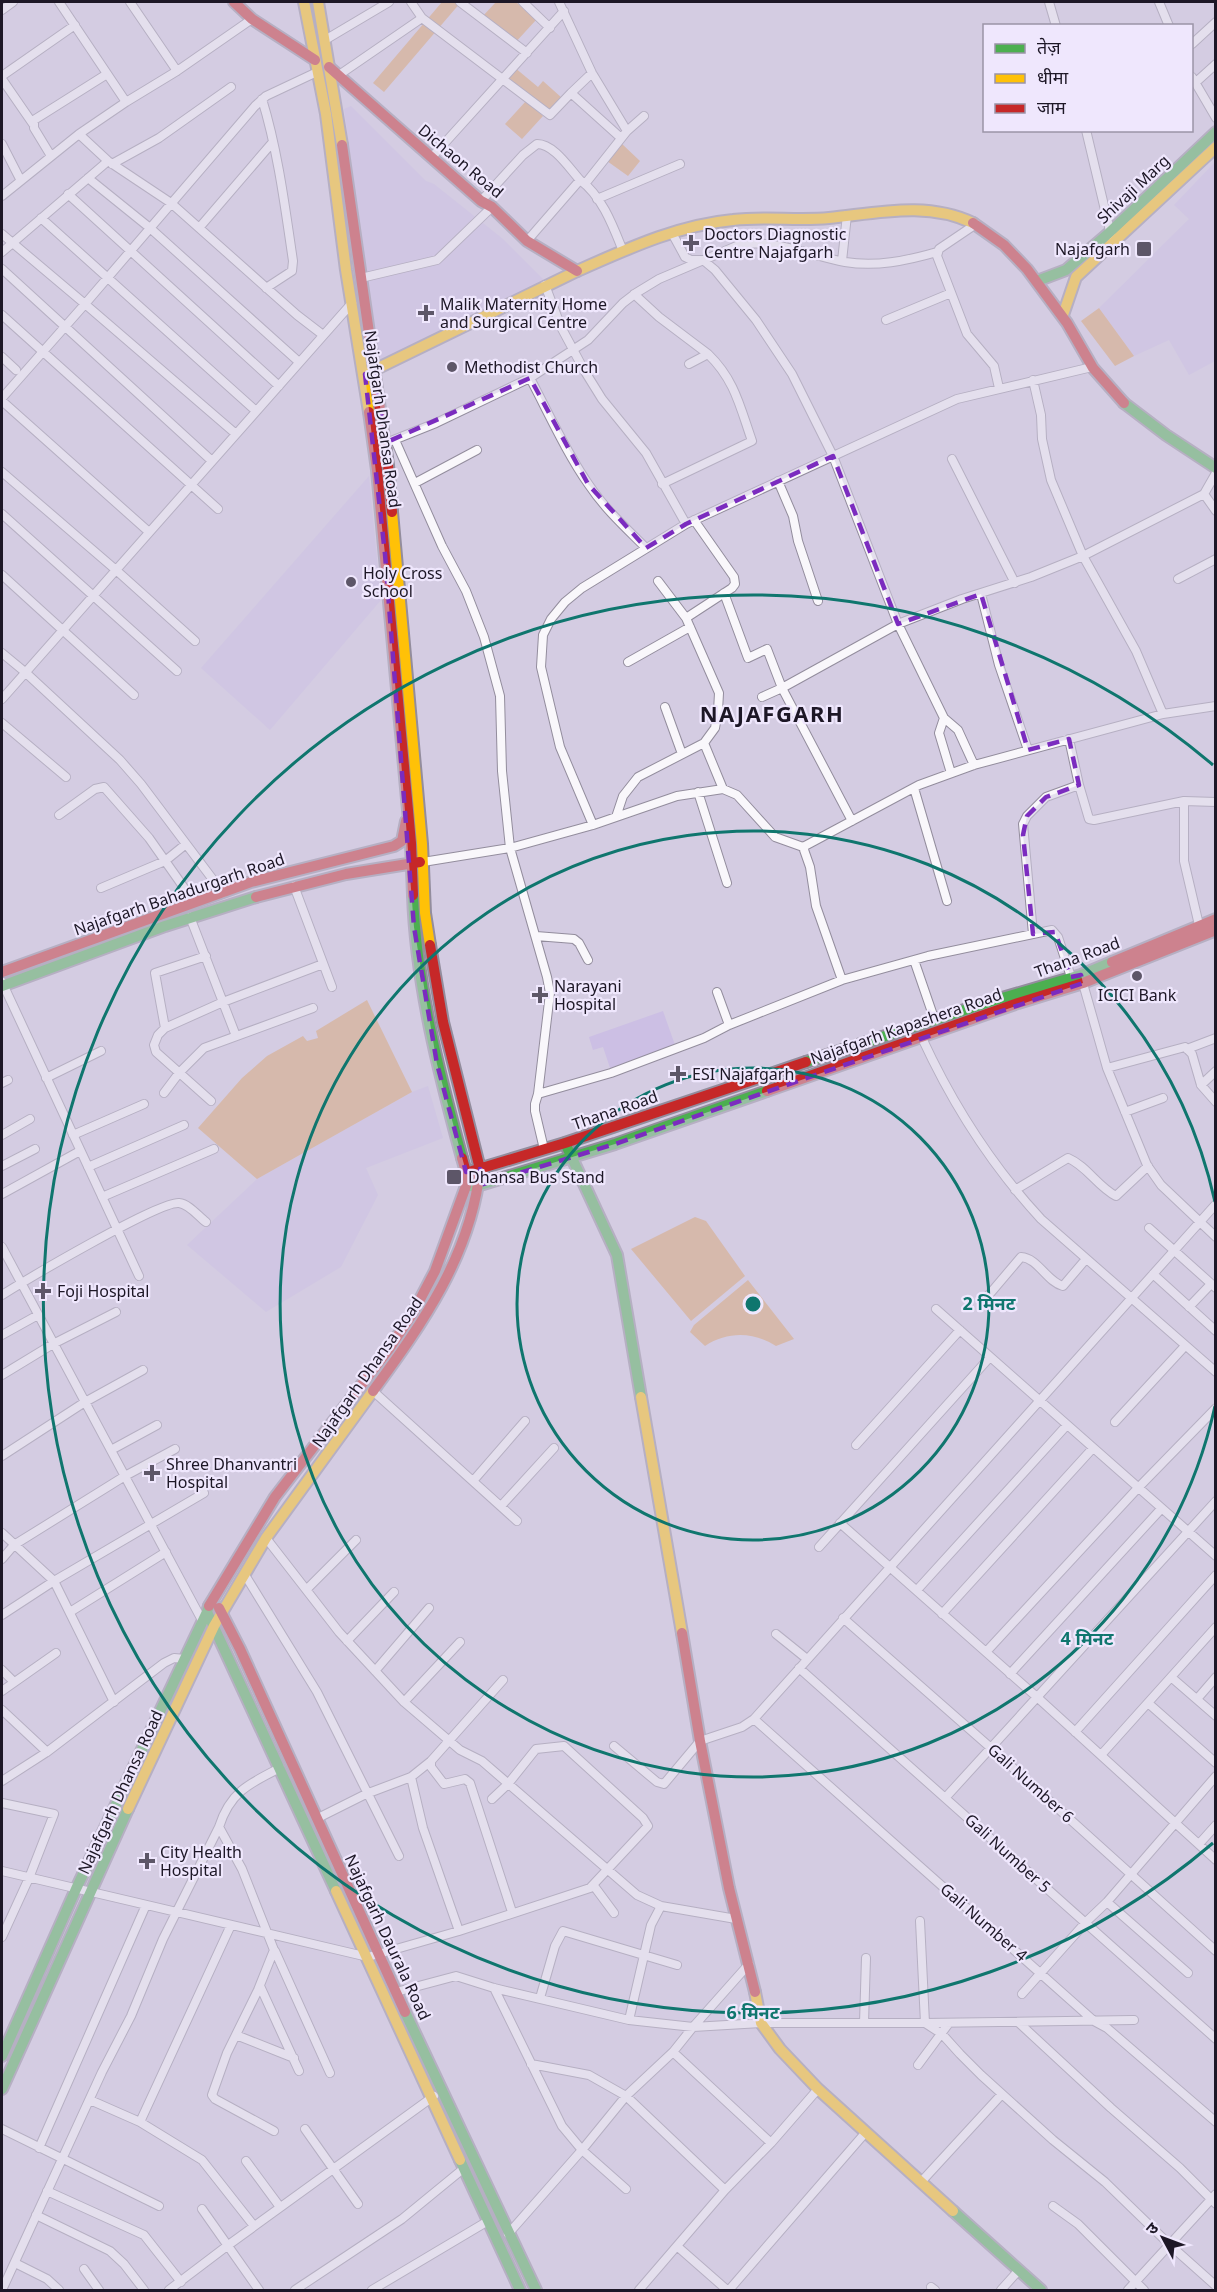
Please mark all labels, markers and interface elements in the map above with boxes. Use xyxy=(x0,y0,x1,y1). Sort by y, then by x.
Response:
legend xyxy=(983,24,1193,132)
text: तेज़ xyxy=(1037,35,1061,59)
text: धीमा xyxy=(1037,65,1068,89)
text: जाम xyxy=(1037,95,1067,119)
street label: Dichaon Road xyxy=(414,119,508,203)
street label: Shivaji Marg xyxy=(1092,150,1174,228)
place label: Doctors Diagnostic Centre Najafgarh xyxy=(704,223,847,263)
marker: Doctors Diagnostic Centre Najafgarh xyxy=(682,234,700,252)
place label: Najafgarh xyxy=(1055,238,1130,260)
marker: Najafgarh xyxy=(1135,240,1153,258)
place label: Malik Maternity Home and Surgical Centre xyxy=(440,293,607,333)
marker: Malik Maternity Home and Surgical Centre xyxy=(417,304,435,322)
street label: Najafgarh Dhansa Road xyxy=(360,329,406,509)
place label: Methodist Church xyxy=(464,356,598,378)
marker: Methodist Church xyxy=(445,360,459,374)
place label: Holy Cross School xyxy=(363,562,442,602)
marker: Holy Cross School xyxy=(344,575,358,589)
district label: NAJAFGARH xyxy=(700,698,844,728)
street label: Najafgarh Bahadurgarh Road xyxy=(71,848,287,940)
street label: Thana Road xyxy=(1031,931,1123,983)
marker: ICICI Bank xyxy=(1130,969,1144,983)
place label: Narayani Hospital xyxy=(554,975,622,1015)
street label: Najafgarh Kapashera Road xyxy=(807,983,1005,1069)
place label: ICICI Bank xyxy=(1098,984,1177,1006)
marker: Narayani Hospital xyxy=(531,986,549,1004)
place label: ESI Najafgarh xyxy=(692,1063,794,1085)
marker: ESI Najafgarh xyxy=(669,1065,687,1083)
street label: Thana Road xyxy=(569,1085,661,1135)
place label: Dhansa Bus Stand xyxy=(468,1166,605,1188)
marker: Dhansa Bus Stand xyxy=(445,1168,463,1186)
place label: Foji Hospital xyxy=(57,1280,149,1302)
marker: Foji Hospital xyxy=(34,1282,52,1300)
text: 2 मिनट xyxy=(963,1291,1016,1315)
street label: Najafgarh Dhansa Road xyxy=(307,1292,427,1452)
centre of rings xyxy=(743,1294,763,1314)
place label: Shree Dhanvantri Hospital xyxy=(166,1453,297,1493)
marker: Shree Dhanvantri Hospital xyxy=(143,1464,161,1482)
text: 4 मिनट xyxy=(1061,1626,1114,1650)
street label: Najafgarh Dhansa Road xyxy=(72,1706,168,1878)
street label: Gali Number 6 xyxy=(983,1738,1079,1828)
street label: Gali Number 5 xyxy=(960,1808,1056,1898)
place label: City Health Hospital xyxy=(160,1841,242,1881)
street label: Najafgarh Daurala Road xyxy=(340,1850,436,2024)
marker: City Health Hospital xyxy=(138,1852,156,1870)
street label: Gali Number 4 xyxy=(936,1878,1032,1966)
text: 6 मिनट xyxy=(727,2000,780,2024)
north arrow xyxy=(1133,2208,1193,2268)
text: उ xyxy=(1140,2217,1163,2239)

